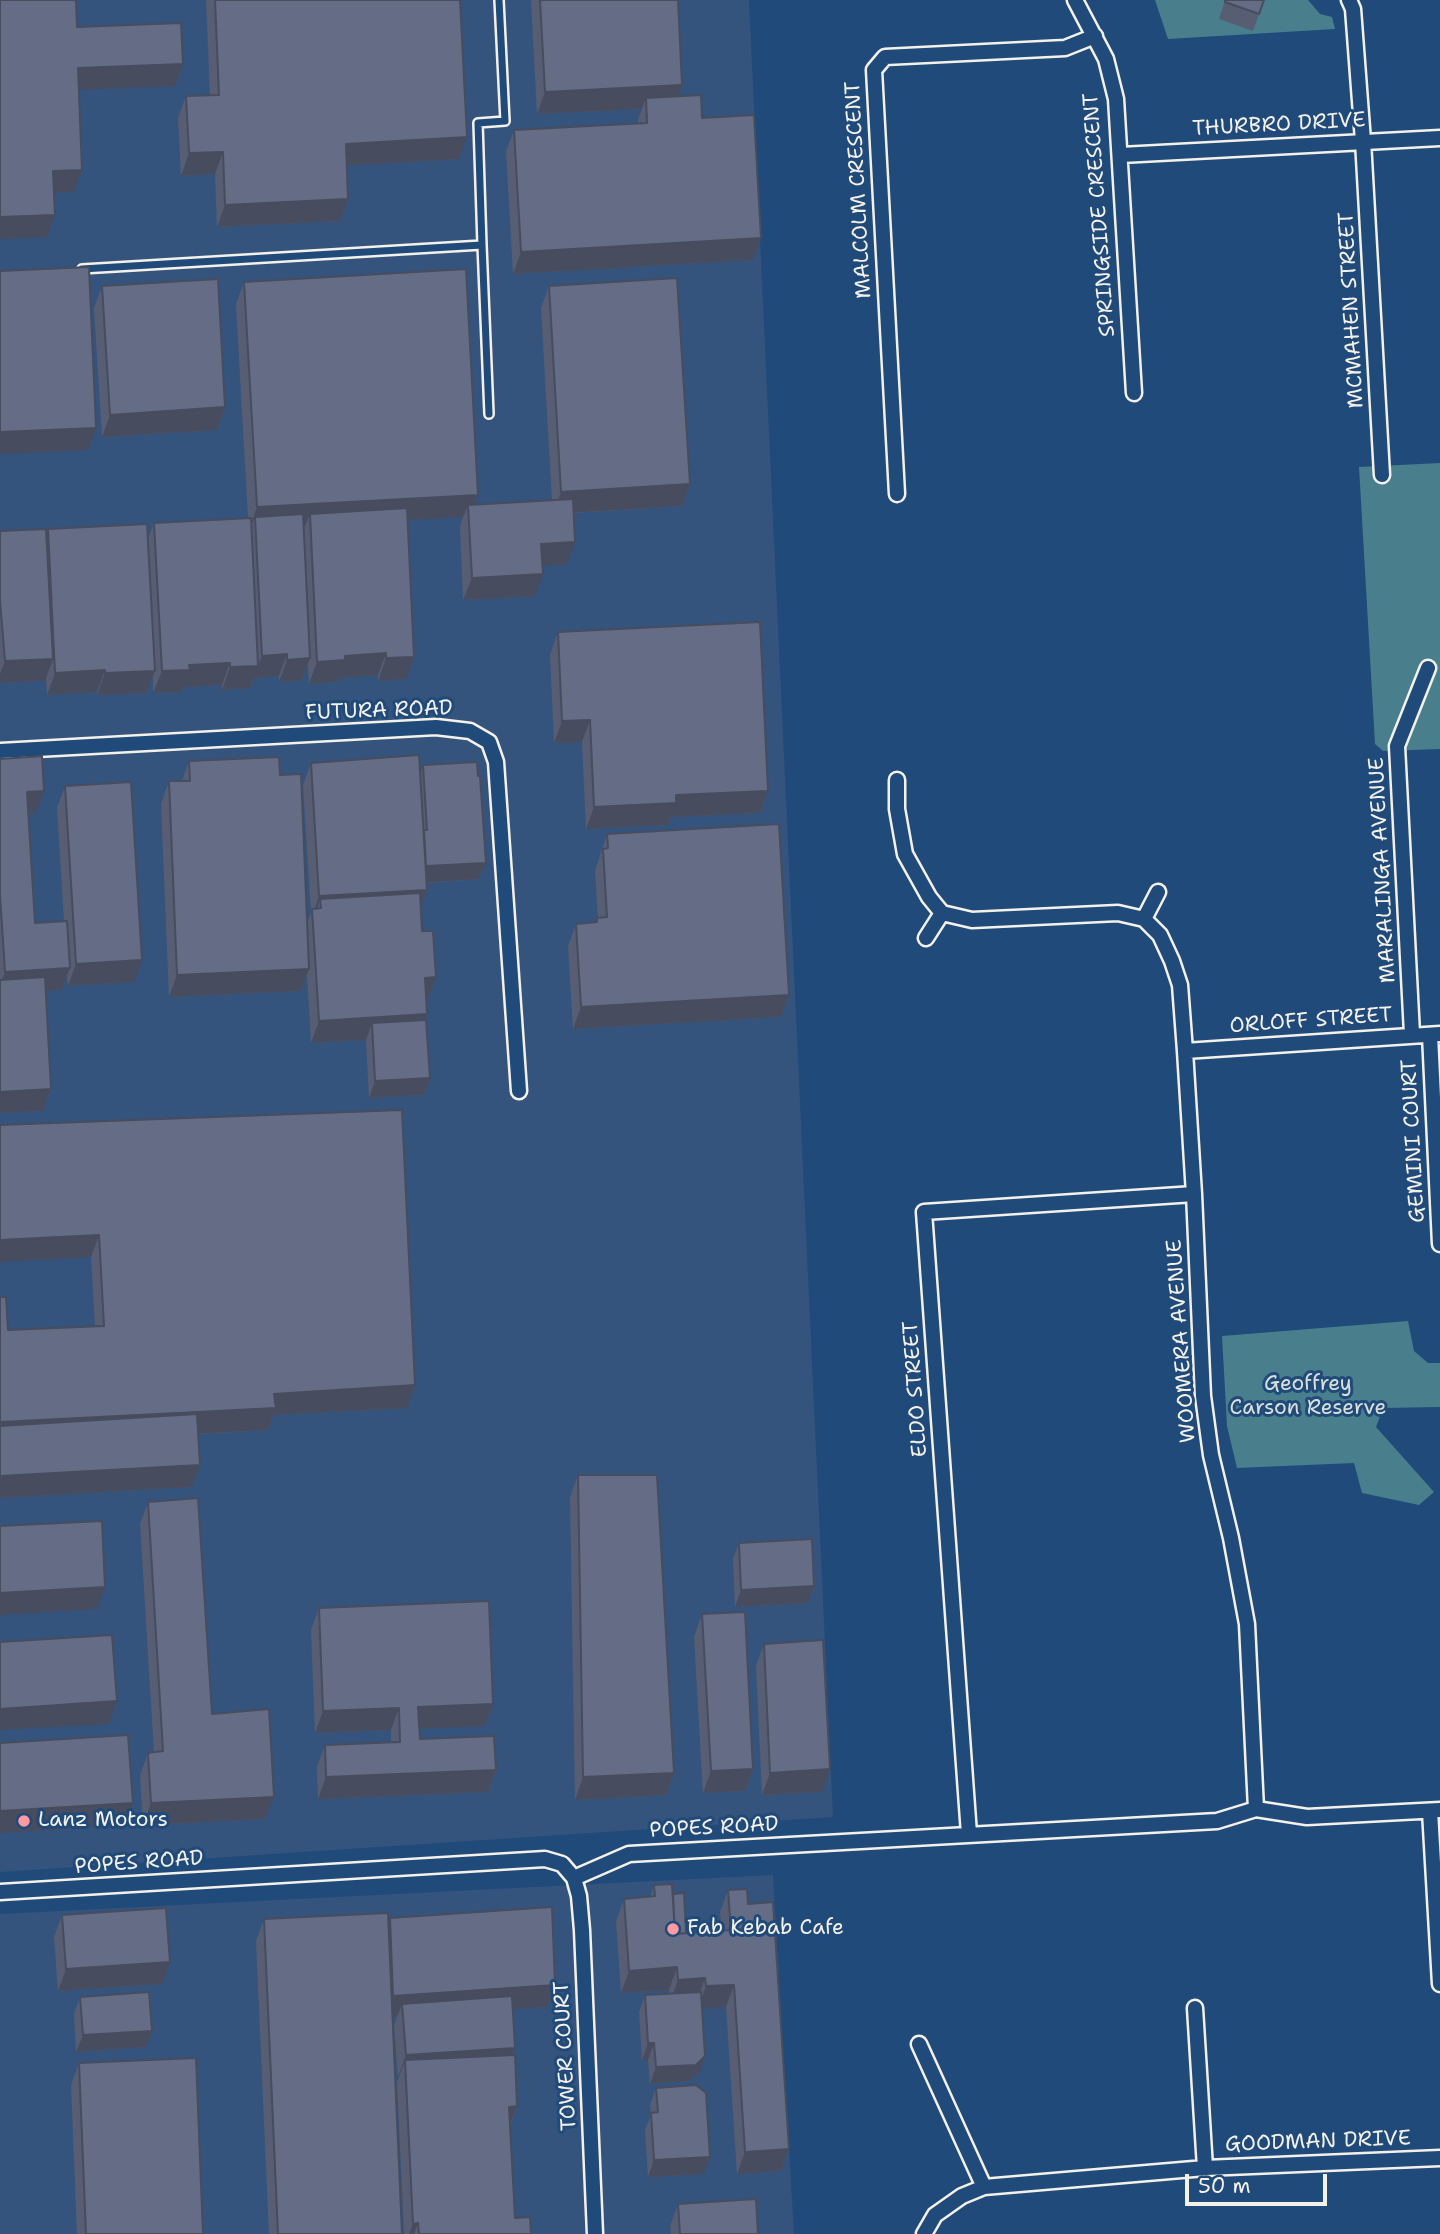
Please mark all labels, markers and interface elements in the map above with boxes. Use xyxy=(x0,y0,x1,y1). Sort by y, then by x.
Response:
street label: MALCOLM CRESCENT xyxy=(841,81,877,299)
street label: SPRINGSIDE CRESCENT xyxy=(1079,92,1121,338)
street label: THURBRO DRIVE xyxy=(1192,108,1366,142)
street label: MCMAHEN STREET xyxy=(1334,211,1370,409)
street label: FUTURA ROAD xyxy=(305,696,453,726)
street label: MARALINGA AVENUE xyxy=(1364,756,1402,984)
street label: ORLOFF STREET xyxy=(1229,1003,1393,1039)
street label: GEMINI COURT xyxy=(1397,1059,1431,1223)
street label: WOOMERA AVENUE xyxy=(1162,1238,1202,1444)
street label: ELDO STREET xyxy=(899,1320,933,1458)
park label: Geoffrey Carson Reserve xyxy=(1230,1372,1386,1422)
place label: Lanz Motors xyxy=(38,1808,168,1834)
street label: POPES ROAD xyxy=(649,1812,779,1844)
marker: Lanz Motors xyxy=(16,1813,32,1829)
street label: POPES ROAD xyxy=(74,1846,204,1880)
place label: Fab Kebab Cafe xyxy=(687,1916,844,1942)
marker: Fab Kebab Cafe xyxy=(665,1921,681,1937)
street label: TOWER COURT xyxy=(549,1981,583,2131)
street label: GOODMAN DRIVE xyxy=(1225,2126,1411,2158)
scale bar xyxy=(1188,2160,1330,2204)
text: 50 m xyxy=(1198,2172,1251,2200)

